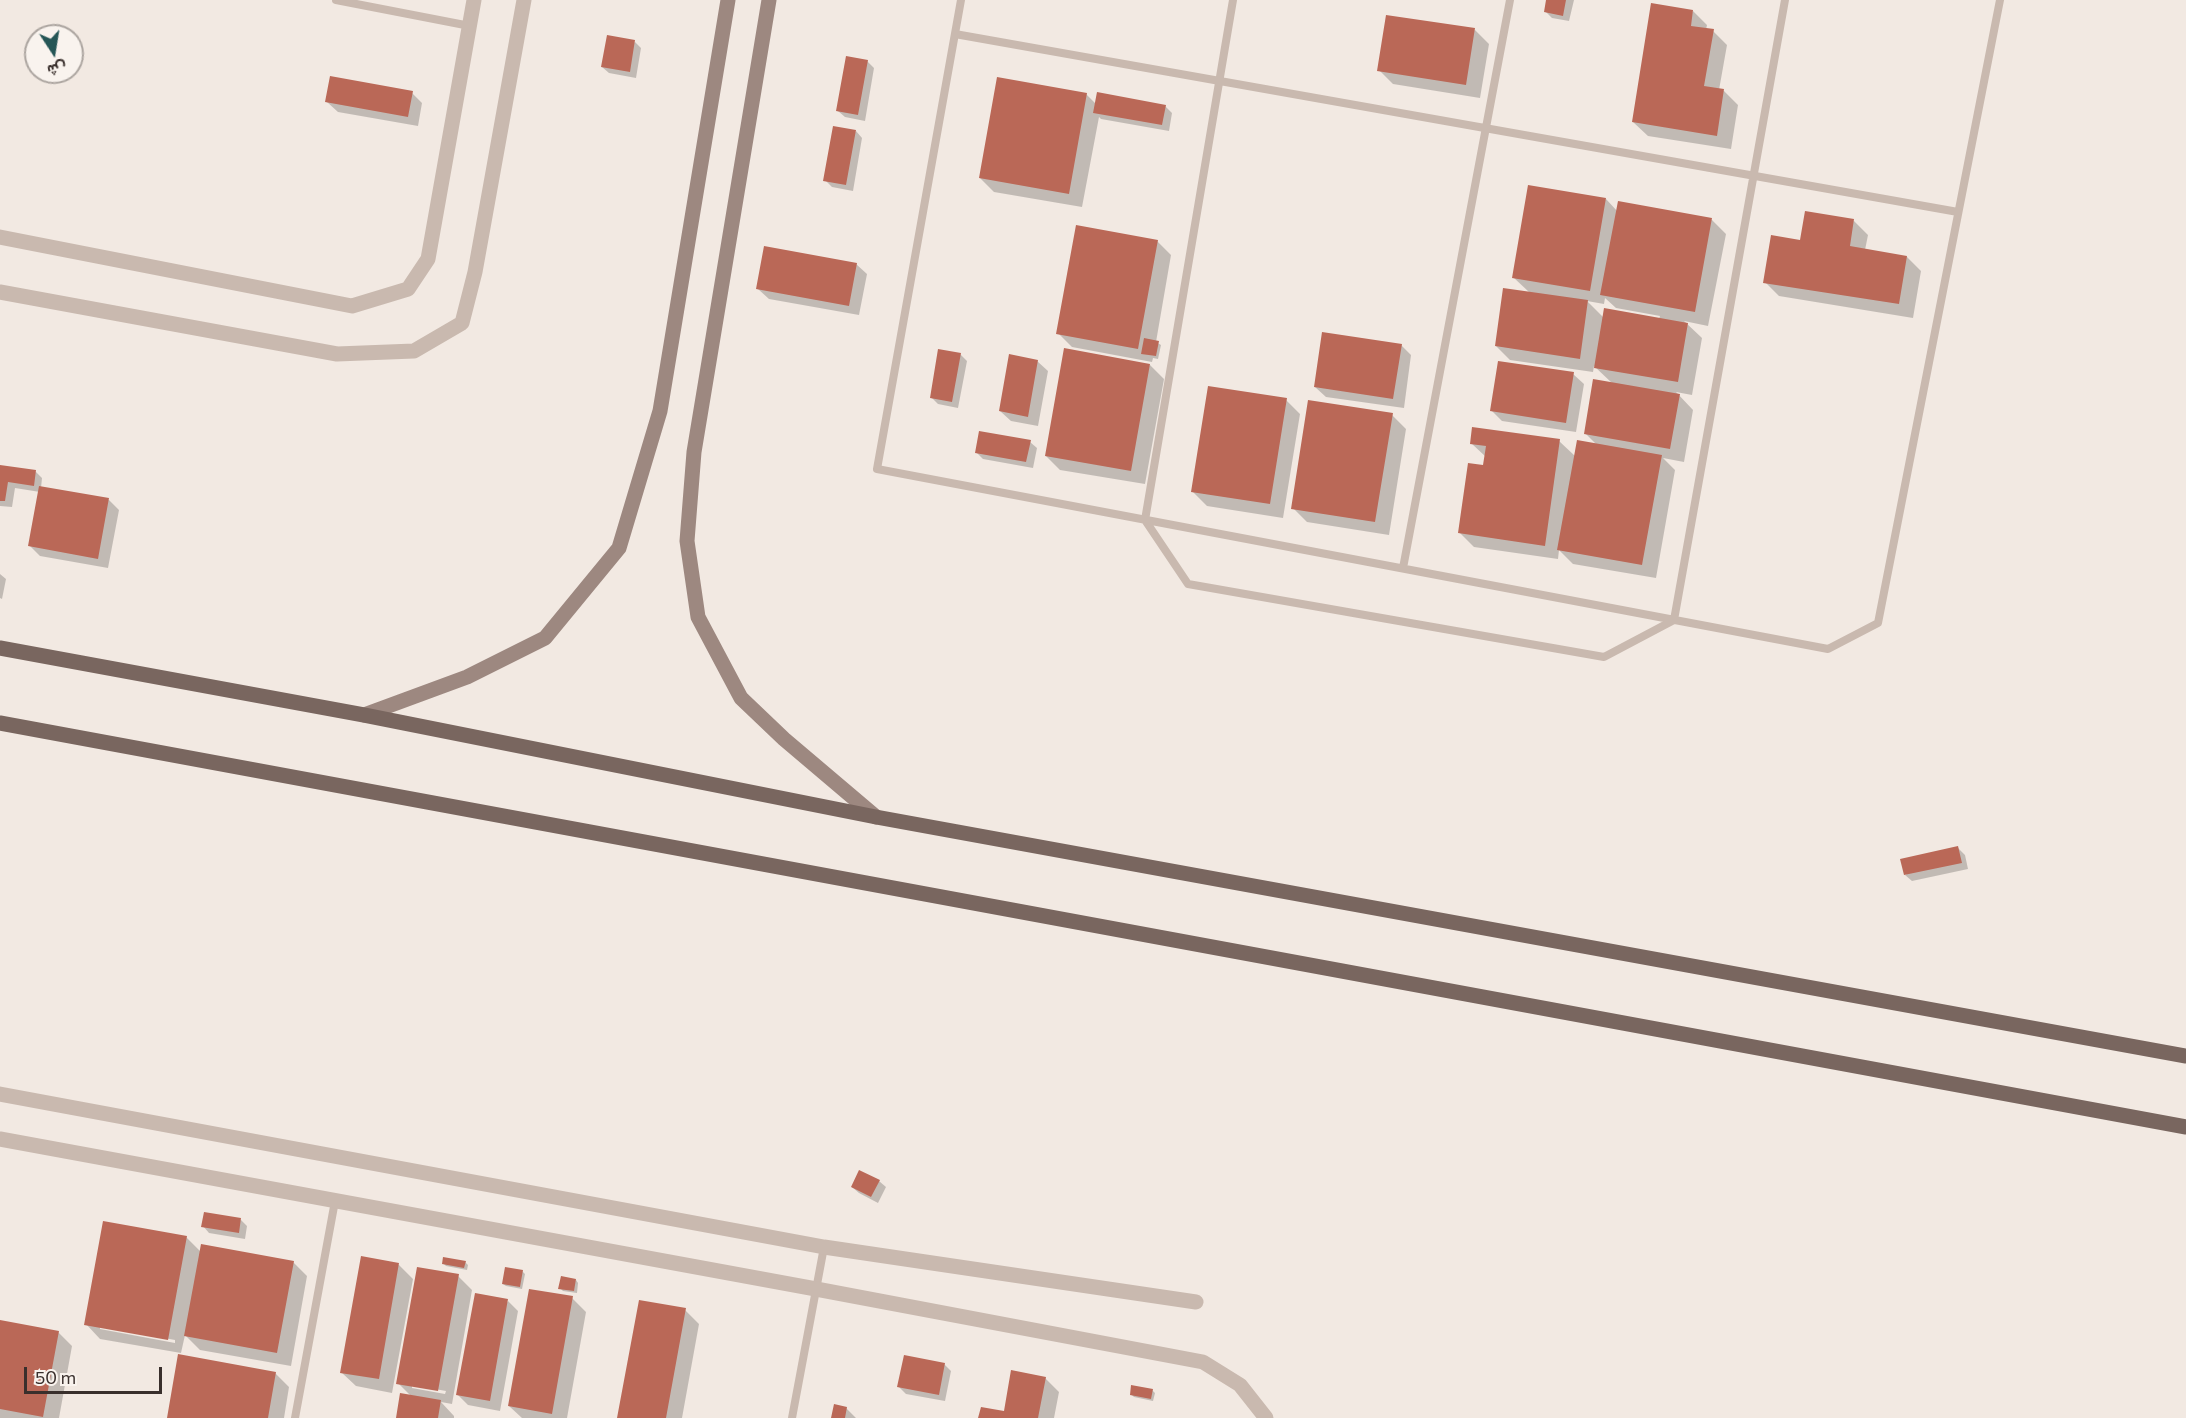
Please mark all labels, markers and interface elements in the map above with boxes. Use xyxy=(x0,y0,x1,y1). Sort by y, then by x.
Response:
north arrow xyxy=(24,24,84,84)
text: ش xyxy=(46,59,69,81)
scale bar xyxy=(27,1355,165,1393)
text: 50 m xyxy=(35,1366,76,1388)

